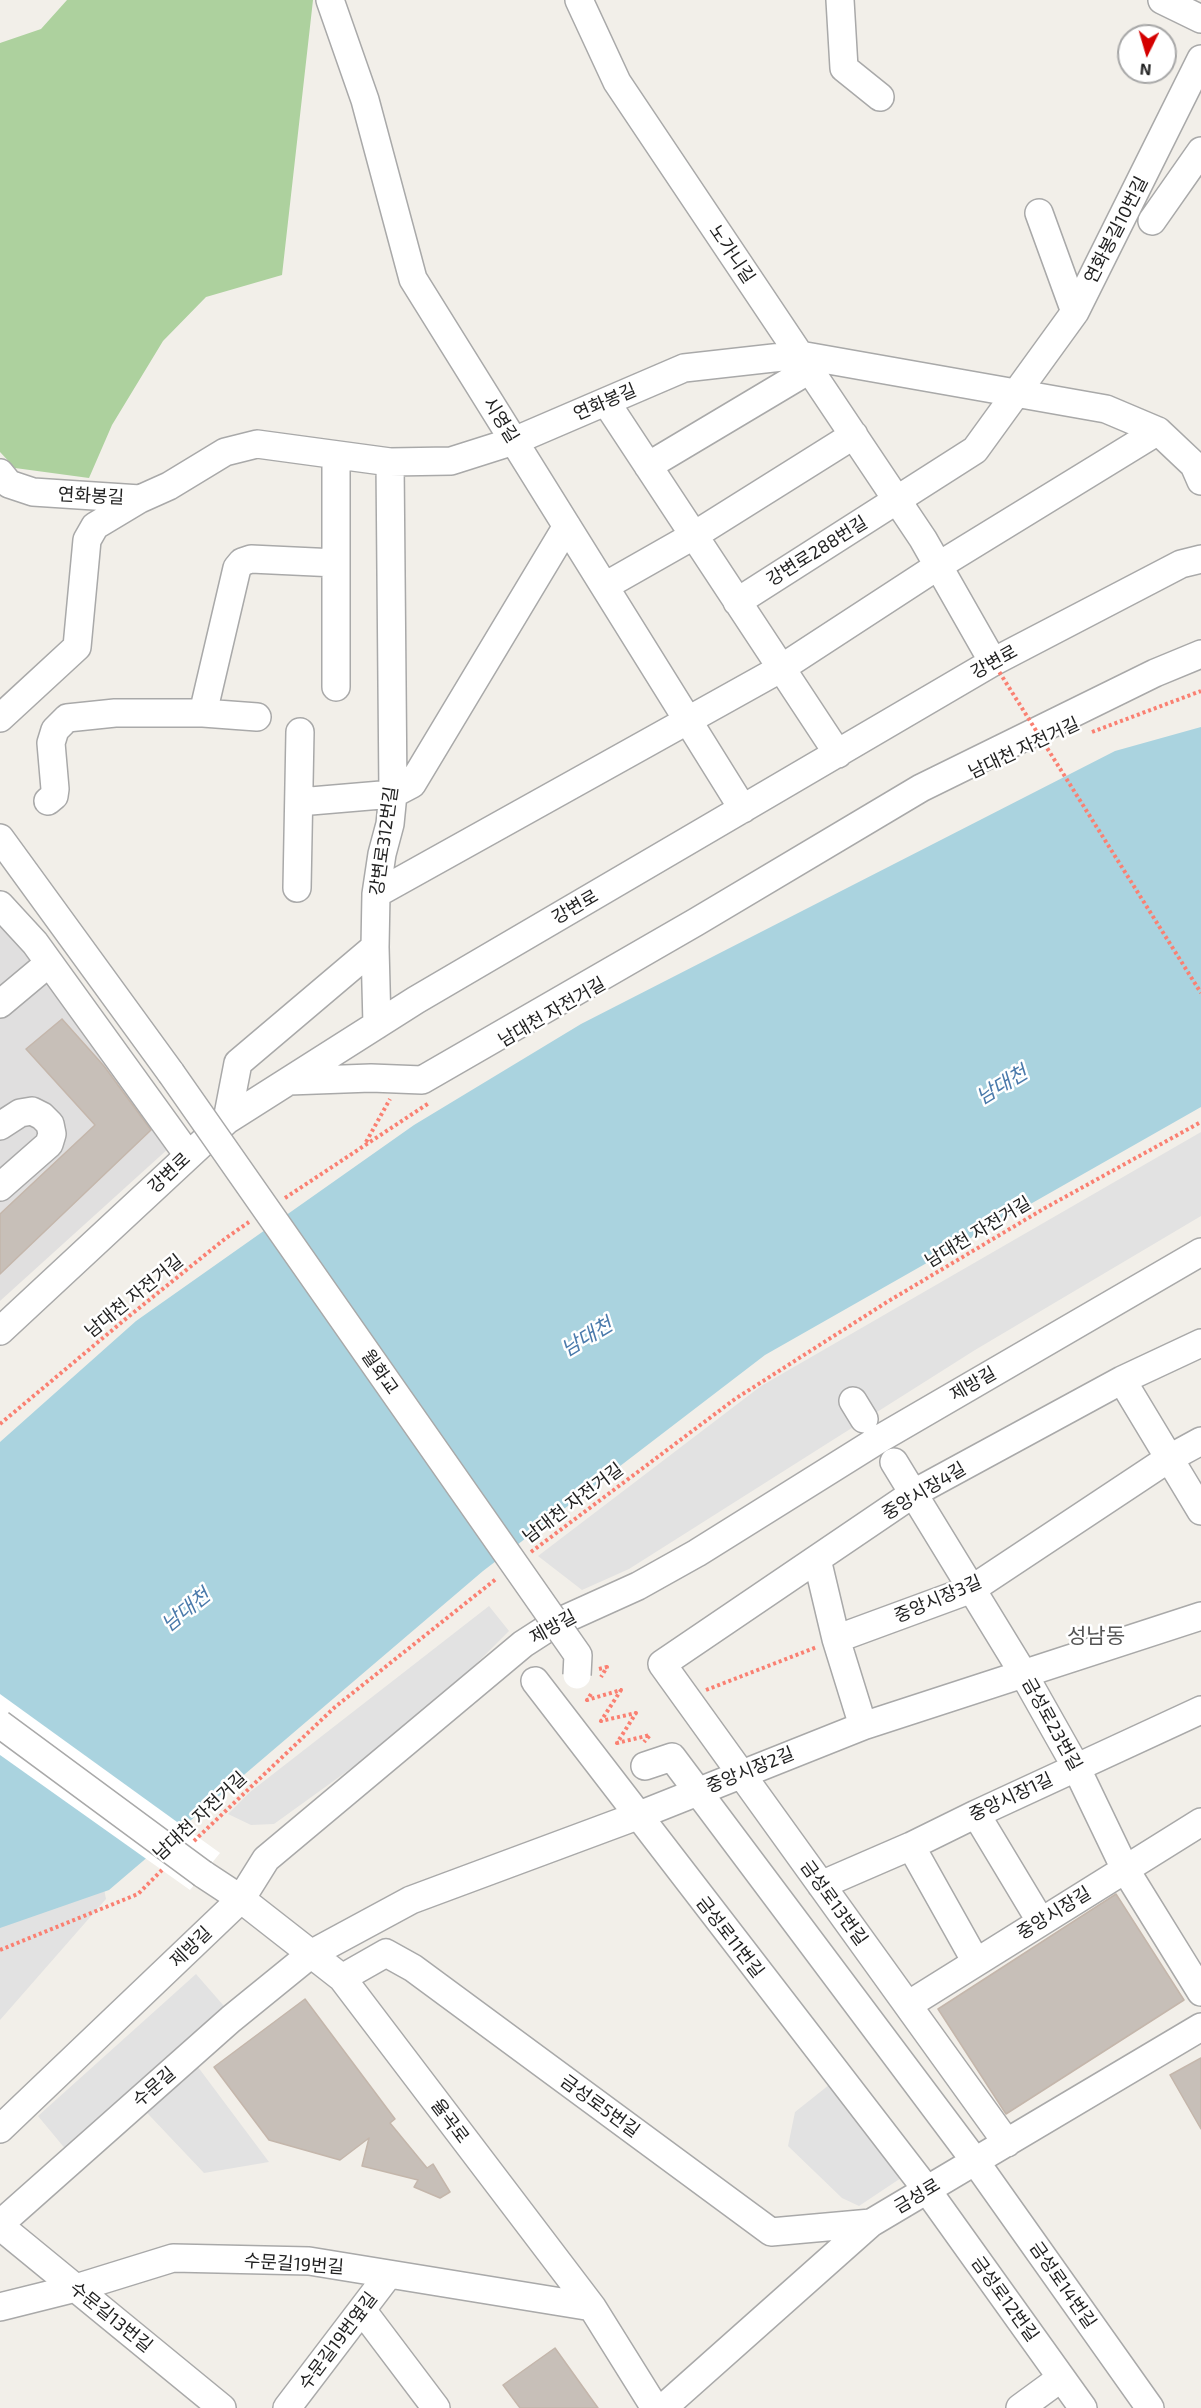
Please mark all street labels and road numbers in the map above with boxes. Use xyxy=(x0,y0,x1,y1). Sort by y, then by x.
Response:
street label: 연화봉길10번길 xyxy=(1080,173,1152,287)
street label: 노가니길 xyxy=(705,221,759,287)
street label: 연화봉길 xyxy=(570,379,640,425)
street label: 시영길 xyxy=(479,393,523,447)
street label: 연화봉길 xyxy=(57,483,125,509)
street label: 강변로288번길 xyxy=(763,511,871,591)
street label: 강변로 xyxy=(967,641,1021,683)
street label: 남대천 자전거길 xyxy=(965,713,1083,783)
street label: 강변로312번길 xyxy=(366,785,402,897)
street label: 강변로 xyxy=(548,885,602,929)
street label: 남대천 자전거길 xyxy=(495,973,609,1051)
street label: 강변로 xyxy=(143,1148,195,1198)
street label: 남대천 자전거길 xyxy=(921,1192,1035,1272)
street label: 남대천 자전거길 xyxy=(81,1250,187,1342)
street label: 월화교 xyxy=(357,1345,403,1399)
street label: 제방길 xyxy=(946,1362,1000,1406)
street label: 남대천 자전거길 xyxy=(519,1458,627,1548)
street label: 중앙시장4길 xyxy=(878,1458,970,1524)
street label: 중앙시장3길 xyxy=(891,1571,985,1627)
street label: 제방길 xyxy=(526,1606,580,1648)
street label: 금성로23번길 xyxy=(1018,1674,1086,1774)
street label: 중앙시장2길 xyxy=(703,1743,797,1797)
street label: 남대천 자전거길 xyxy=(149,1767,251,1865)
street label: 중앙시장1길 xyxy=(966,1768,1056,1826)
street label: 금성로13번길 xyxy=(796,1856,872,1950)
street label: 중앙시장길 xyxy=(1013,1882,1095,1944)
street label: 금성로11번길 xyxy=(692,1892,768,1982)
street label: 제방길 xyxy=(166,1922,216,1972)
street label: 수문길 xyxy=(128,2063,180,2111)
street label: 금성로5번길 xyxy=(556,2070,644,2142)
street label: 율곡로 xyxy=(426,2095,474,2147)
street label: 금성로 xyxy=(890,2174,944,2218)
street label: 금성로14번길 xyxy=(1025,2237,1101,2333)
street label: 수문길19번길 xyxy=(243,2250,345,2278)
street label: 금성로12번길 xyxy=(967,2252,1043,2346)
street label: 수문길13번길 xyxy=(65,2277,157,2357)
street label: 수문길19번옆길 xyxy=(294,2288,382,2394)

